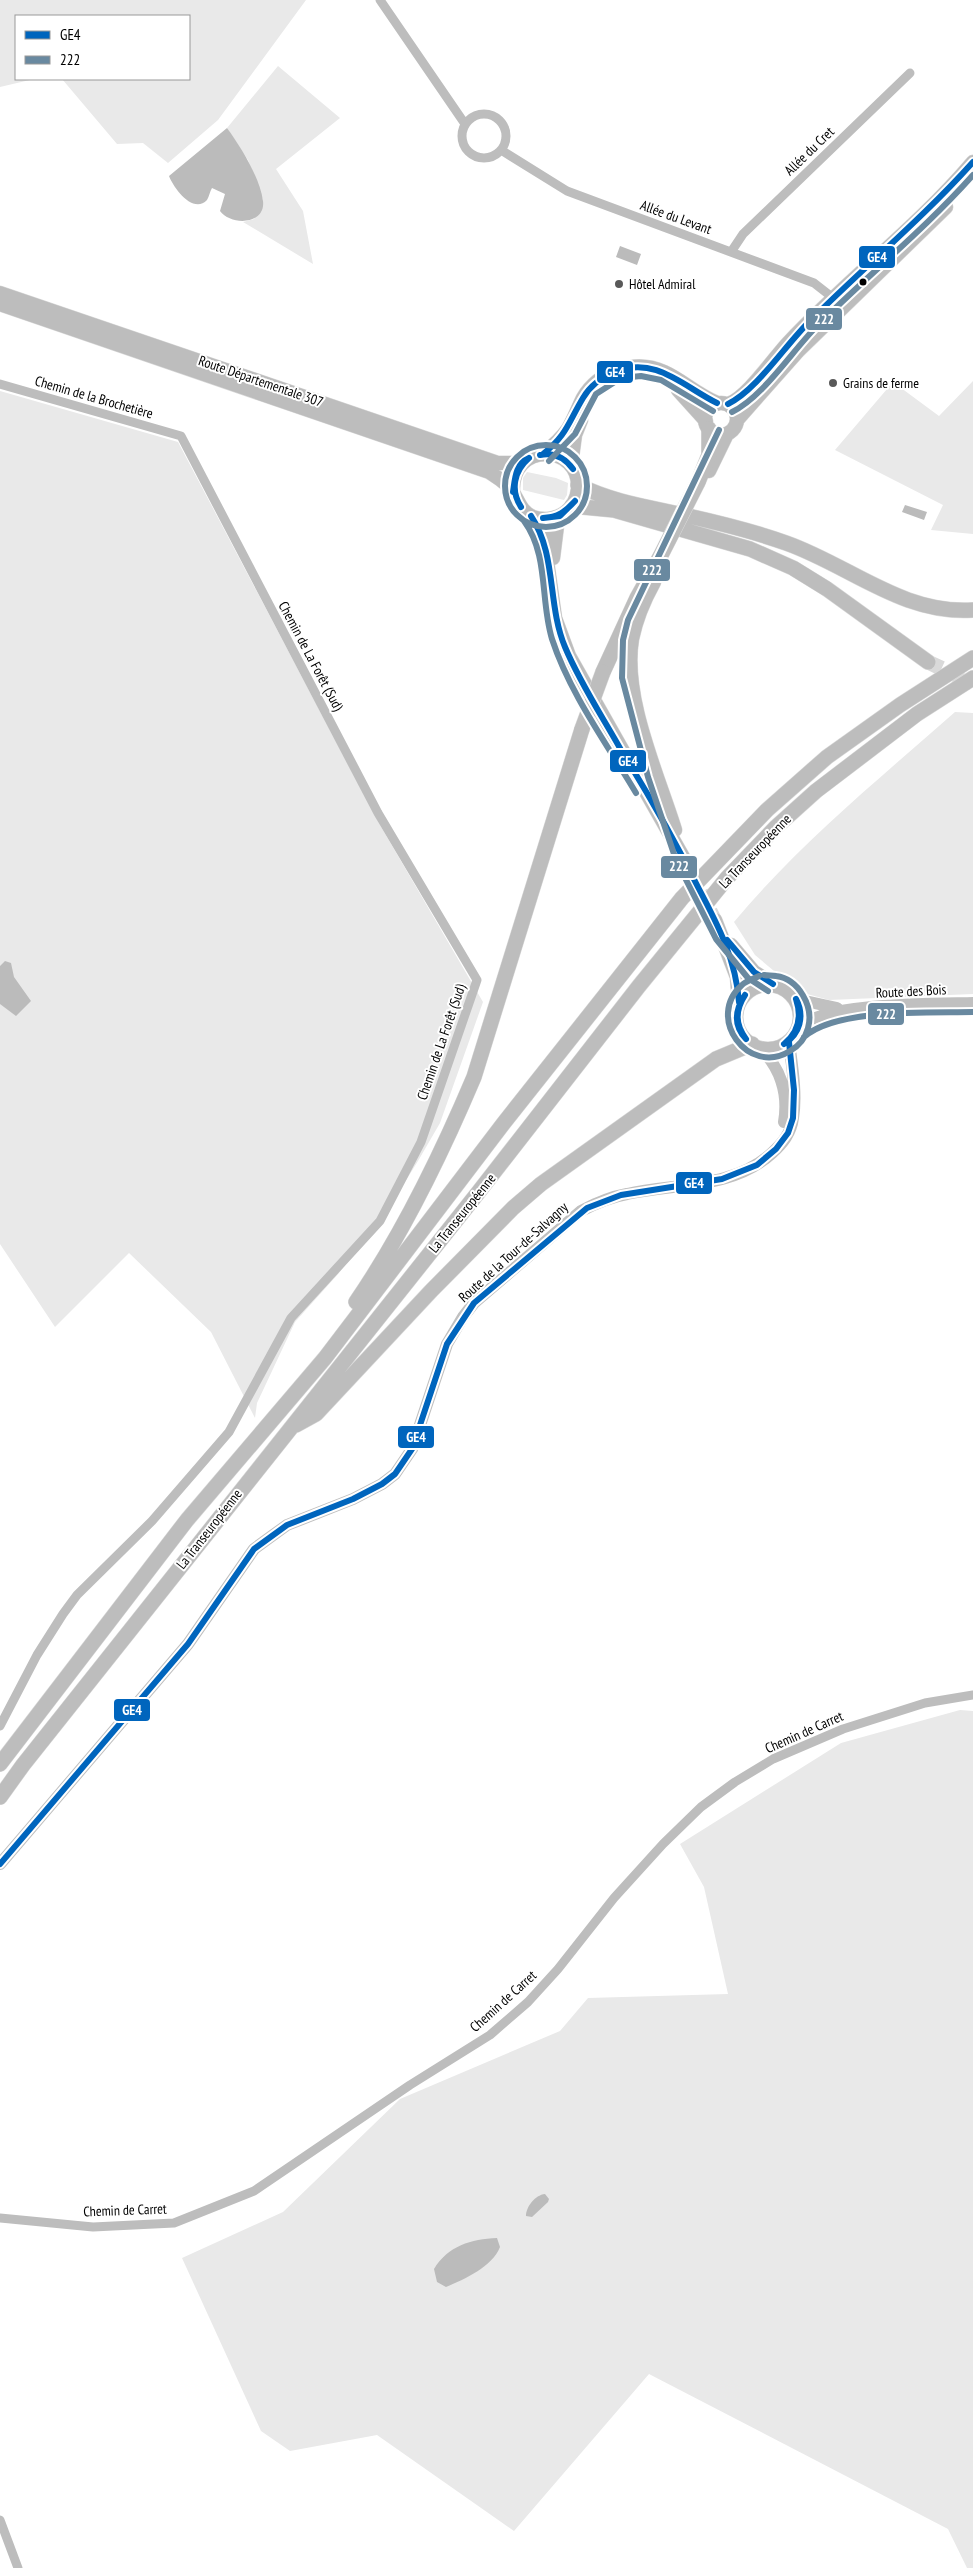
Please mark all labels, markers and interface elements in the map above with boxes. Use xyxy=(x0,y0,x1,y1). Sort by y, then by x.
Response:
legend xyxy=(15,15,190,80)
text: GE4 xyxy=(60,25,81,44)
text: 222 xyxy=(60,50,80,69)
street label: Allée du Cret xyxy=(780,123,838,179)
street label: Allée du Levant xyxy=(638,196,714,238)
line badge: GE4 xyxy=(858,245,896,269)
text: GE4 xyxy=(867,248,887,266)
place label: Hôtel Admiral xyxy=(629,275,696,293)
unlabelled marker xyxy=(858,277,868,287)
marker: Hôtel Admiral xyxy=(613,278,625,290)
line badge: 222 xyxy=(805,307,843,331)
text: 222 xyxy=(814,310,834,328)
street label: Route Départementale 307 xyxy=(196,351,326,411)
line badge: GE4 xyxy=(596,360,634,384)
text: GE4 xyxy=(605,363,625,381)
street label: Chemin de la Brochetière xyxy=(33,372,155,423)
place label: Grains de ferme xyxy=(843,374,919,392)
marker: Grains de ferme xyxy=(827,377,839,389)
line badge: 222 xyxy=(633,558,671,582)
text: 222 xyxy=(642,561,662,579)
street label: Chemin de La Forêt (Sud) xyxy=(275,598,348,715)
line badge: GE4 xyxy=(609,749,647,773)
text: GE4 xyxy=(618,752,638,770)
street label: La Transeuropéenne xyxy=(715,810,795,892)
line badge: 222 xyxy=(660,855,698,879)
text: 222 xyxy=(669,857,689,875)
street label: Route des Bois xyxy=(875,980,947,1002)
street label: Chemin de La Forêt (Sud) xyxy=(413,981,470,1102)
line badge: 222 xyxy=(867,1002,905,1026)
text: 222 xyxy=(876,1005,896,1023)
street label: La Transeuropéenne xyxy=(425,1170,500,1256)
line badge: GE4 xyxy=(675,1171,713,1195)
text: GE4 xyxy=(684,1174,704,1192)
street label: Route de la Tour-de-Salvagny xyxy=(455,1198,572,1306)
line badge: GE4 xyxy=(397,1425,435,1449)
text: GE4 xyxy=(406,1428,426,1446)
street label: La Transeuropéenne xyxy=(172,1485,246,1573)
line badge: GE4 xyxy=(113,1698,151,1722)
text: GE4 xyxy=(122,1701,142,1719)
street label: Chemin de Carret xyxy=(762,1707,846,1757)
street label: Chemin de Carret xyxy=(466,1966,540,2036)
street label: Chemin de Carret xyxy=(83,2200,167,2220)

